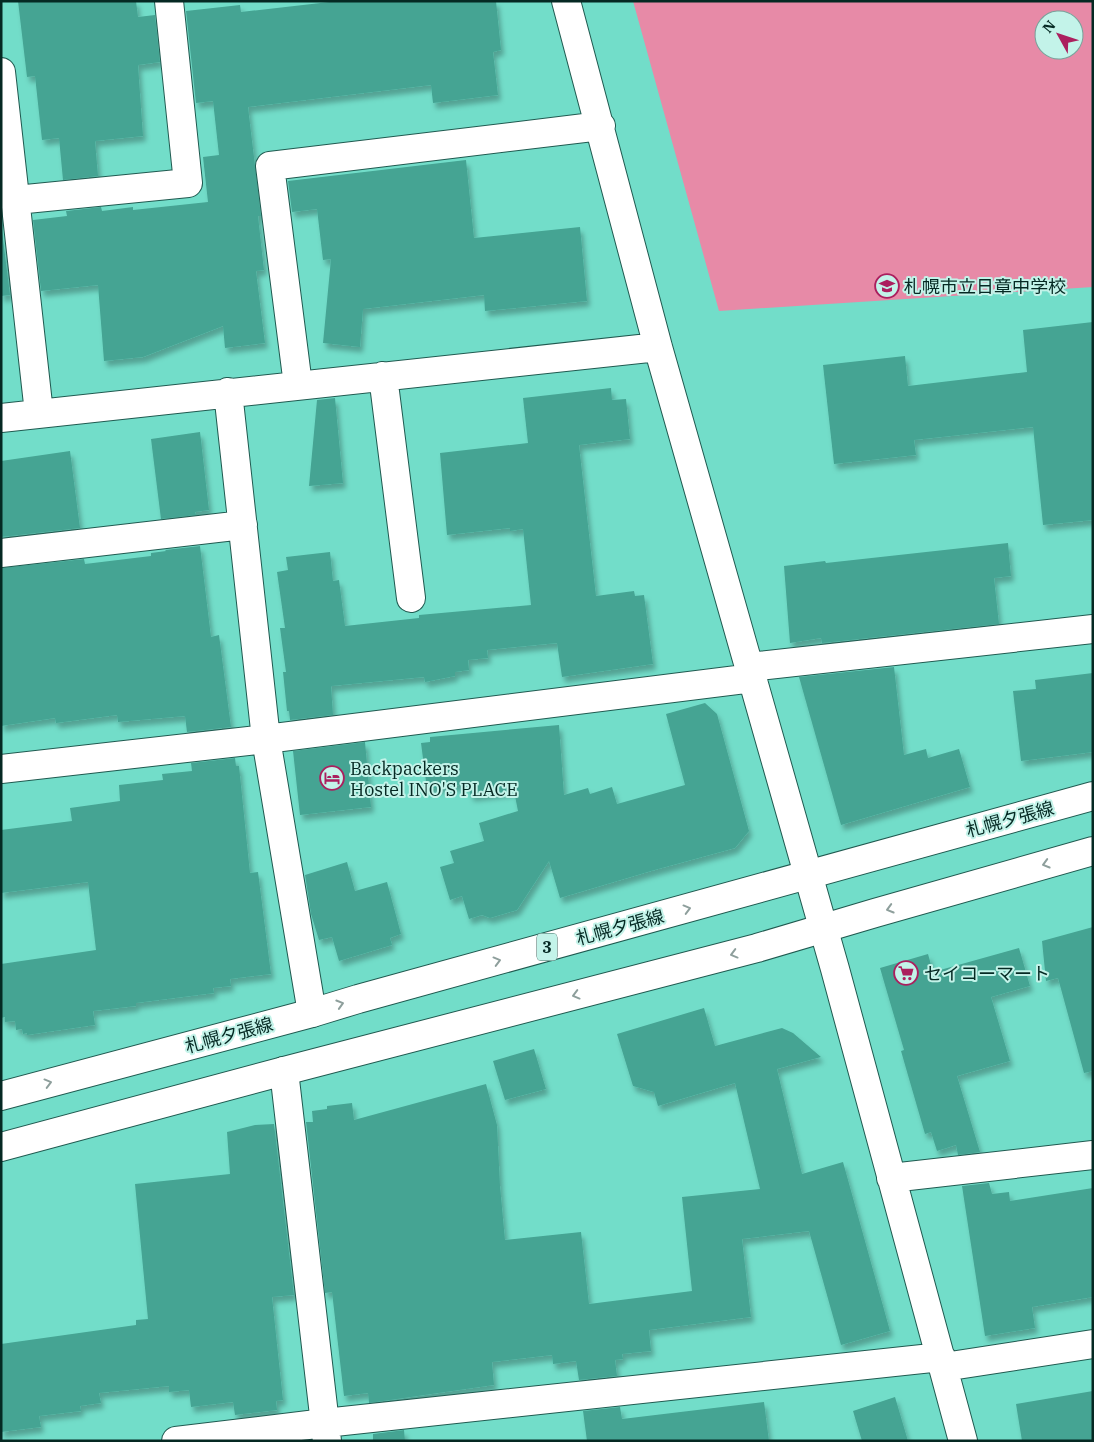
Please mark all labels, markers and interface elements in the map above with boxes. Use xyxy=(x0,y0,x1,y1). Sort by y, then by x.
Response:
north arrow xyxy=(1034,10,1084,60)
text: N xyxy=(1039,17,1059,37)
school or university icon: 札幌市立日章中学校 xyxy=(874,273,900,299)
place label: 札幌市立日章中学校 xyxy=(904,275,1066,298)
place label: Backpackers Hostel INO'S PLACE xyxy=(350,757,518,801)
hotel icon: Backpackers Hostel INO'S PLACE xyxy=(319,765,345,791)
street label: 札幌夕張線 xyxy=(964,796,1056,842)
one-way arrow xyxy=(1042,859,1050,869)
one-way arrow xyxy=(886,903,894,913)
street label: 札幌夕張線 xyxy=(574,904,666,950)
one-way arrow xyxy=(683,904,691,914)
road number: 3 xyxy=(537,934,557,960)
one-way arrow xyxy=(730,949,738,959)
one-way arrow xyxy=(492,956,501,967)
supermarket icon: セイコーマート xyxy=(893,960,919,986)
place label: セイコーマート xyxy=(924,962,1050,985)
one-way arrow xyxy=(573,990,581,1000)
one-way arrow xyxy=(336,1000,344,1010)
street label: 札幌夕張線 xyxy=(183,1012,275,1058)
one-way arrow xyxy=(44,1079,52,1089)

